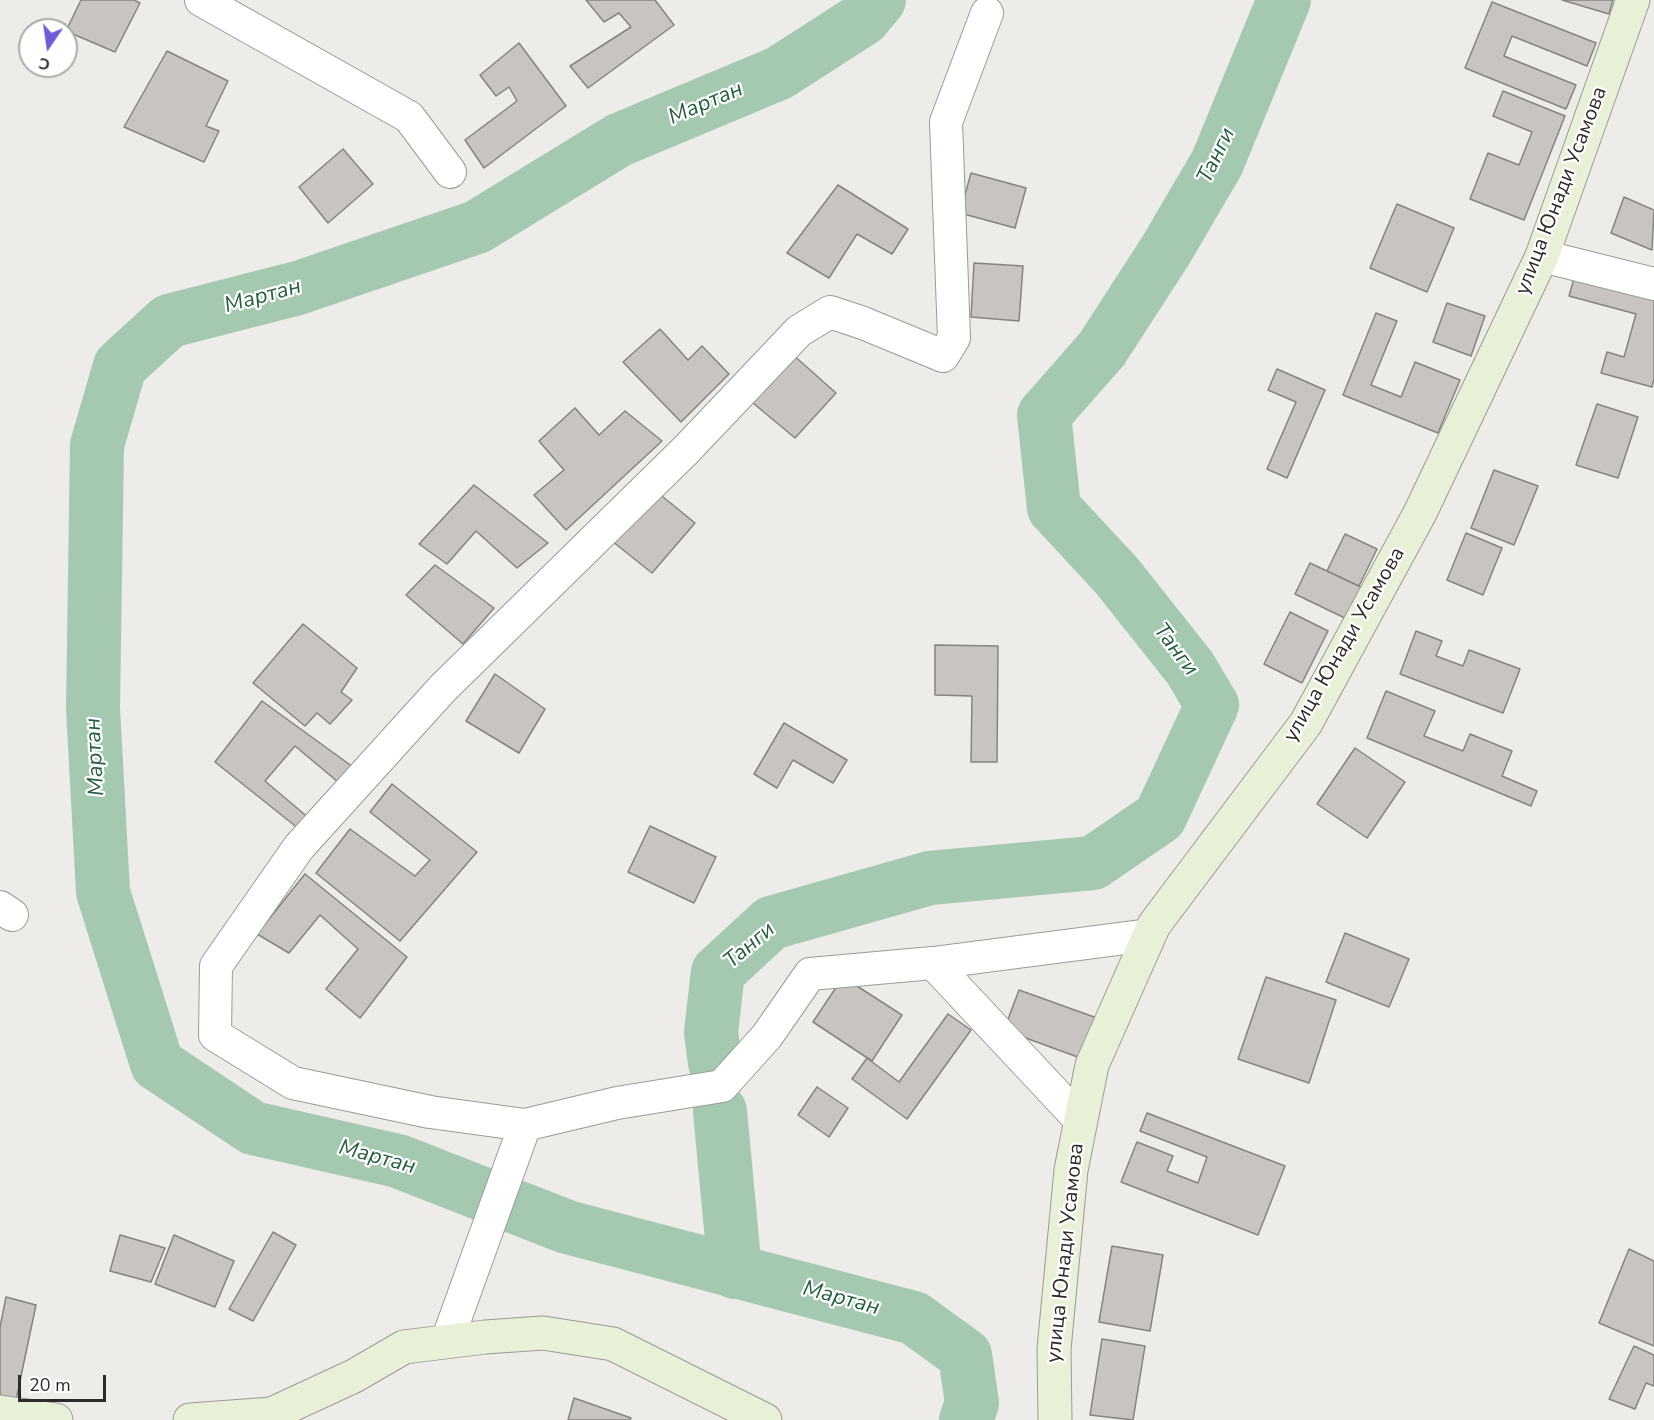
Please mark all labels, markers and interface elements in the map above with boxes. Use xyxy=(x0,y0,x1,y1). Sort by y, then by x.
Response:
north arrow xyxy=(18,18,78,78)
text: С xyxy=(37,52,52,76)
water label: Мартан xyxy=(665,77,747,131)
street label: улица Юнади Усамова xyxy=(1511,83,1613,299)
water label: Танги xyxy=(1192,124,1242,188)
water label: Мартан xyxy=(222,274,304,320)
street label: улица Юнади Усамова xyxy=(1279,543,1411,747)
water label: Танги xyxy=(1147,619,1203,681)
water label: Мартан xyxy=(81,717,111,797)
water label: Танги xyxy=(719,917,781,975)
water label: Мартан xyxy=(336,1135,418,1181)
street label: улица Юнади Усамова xyxy=(1042,1142,1090,1364)
water label: Мартан xyxy=(800,1276,882,1322)
scale bar xyxy=(21,1363,110,1401)
text: 20 m xyxy=(29,1373,71,1397)

